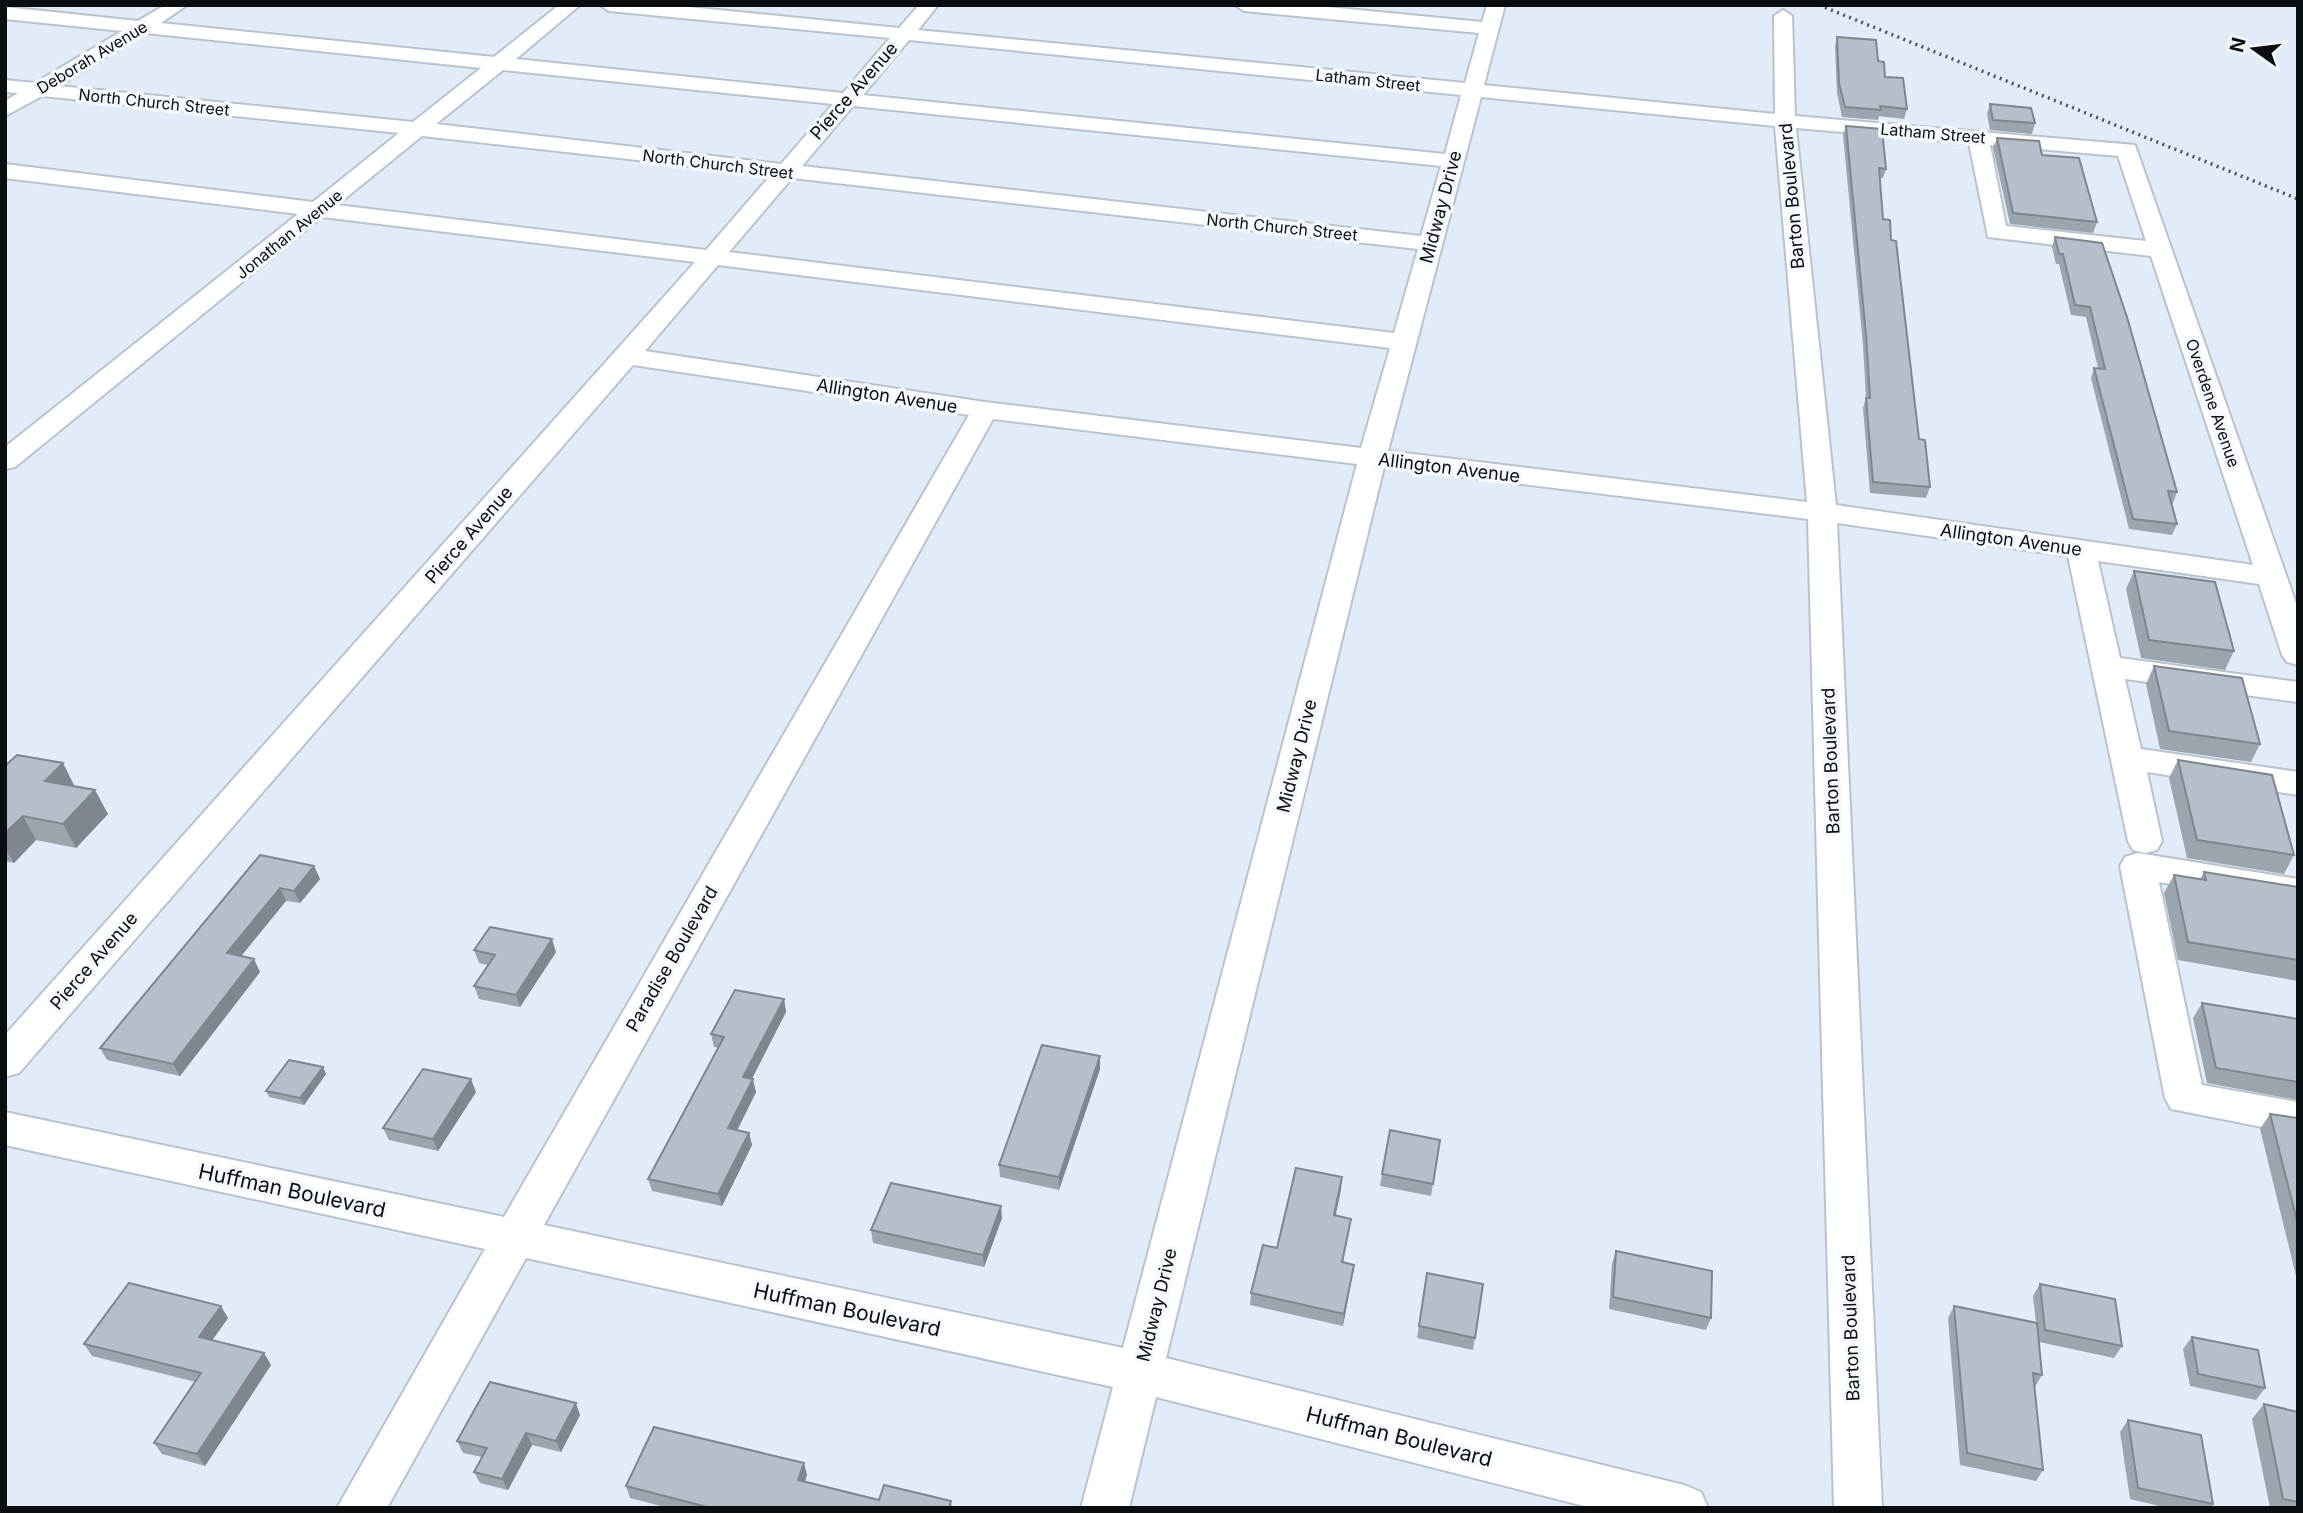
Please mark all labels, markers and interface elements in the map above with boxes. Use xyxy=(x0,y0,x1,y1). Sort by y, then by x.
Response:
north arrow xyxy=(2219,14,2289,84)
street label: Deborah Avenue xyxy=(33,16,151,98)
text: N xyxy=(2225,35,2251,55)
street label: Pierce Avenue xyxy=(806,38,902,144)
street label: Latham Street xyxy=(1315,65,1421,95)
street label: North Church Street xyxy=(78,84,230,120)
street label: Latham Street xyxy=(1880,118,1986,148)
street label: Barton Boulevard xyxy=(1775,122,1808,270)
street label: North Church Street xyxy=(641,145,795,183)
street label: Midway Drive xyxy=(1415,148,1466,266)
street label: Jonathan Avenue xyxy=(232,185,346,283)
street label: North Church Street xyxy=(1206,209,1358,245)
street label: Overdene Avenue xyxy=(2182,336,2244,470)
street label: Allington Avenue xyxy=(815,374,959,417)
street label: Allington Avenue xyxy=(1377,448,1521,487)
street label: Pierce Avenue xyxy=(421,482,517,588)
street label: Allington Avenue xyxy=(1939,519,2083,560)
street label: Barton Boulevard xyxy=(1817,687,1844,835)
street label: Midway Drive xyxy=(1272,697,1321,815)
street label: Paradise Boulevard xyxy=(621,882,722,1035)
street label: Pierce Avenue xyxy=(46,908,142,1014)
street label: Huffman Boulevard xyxy=(196,1158,388,1223)
street label: Midway Drive xyxy=(1132,1246,1181,1364)
street label: Barton Boulevard xyxy=(1837,1254,1864,1402)
street label: Huffman Boulevard xyxy=(751,1277,943,1342)
street label: Huffman Boulevard xyxy=(1304,1401,1495,1472)

